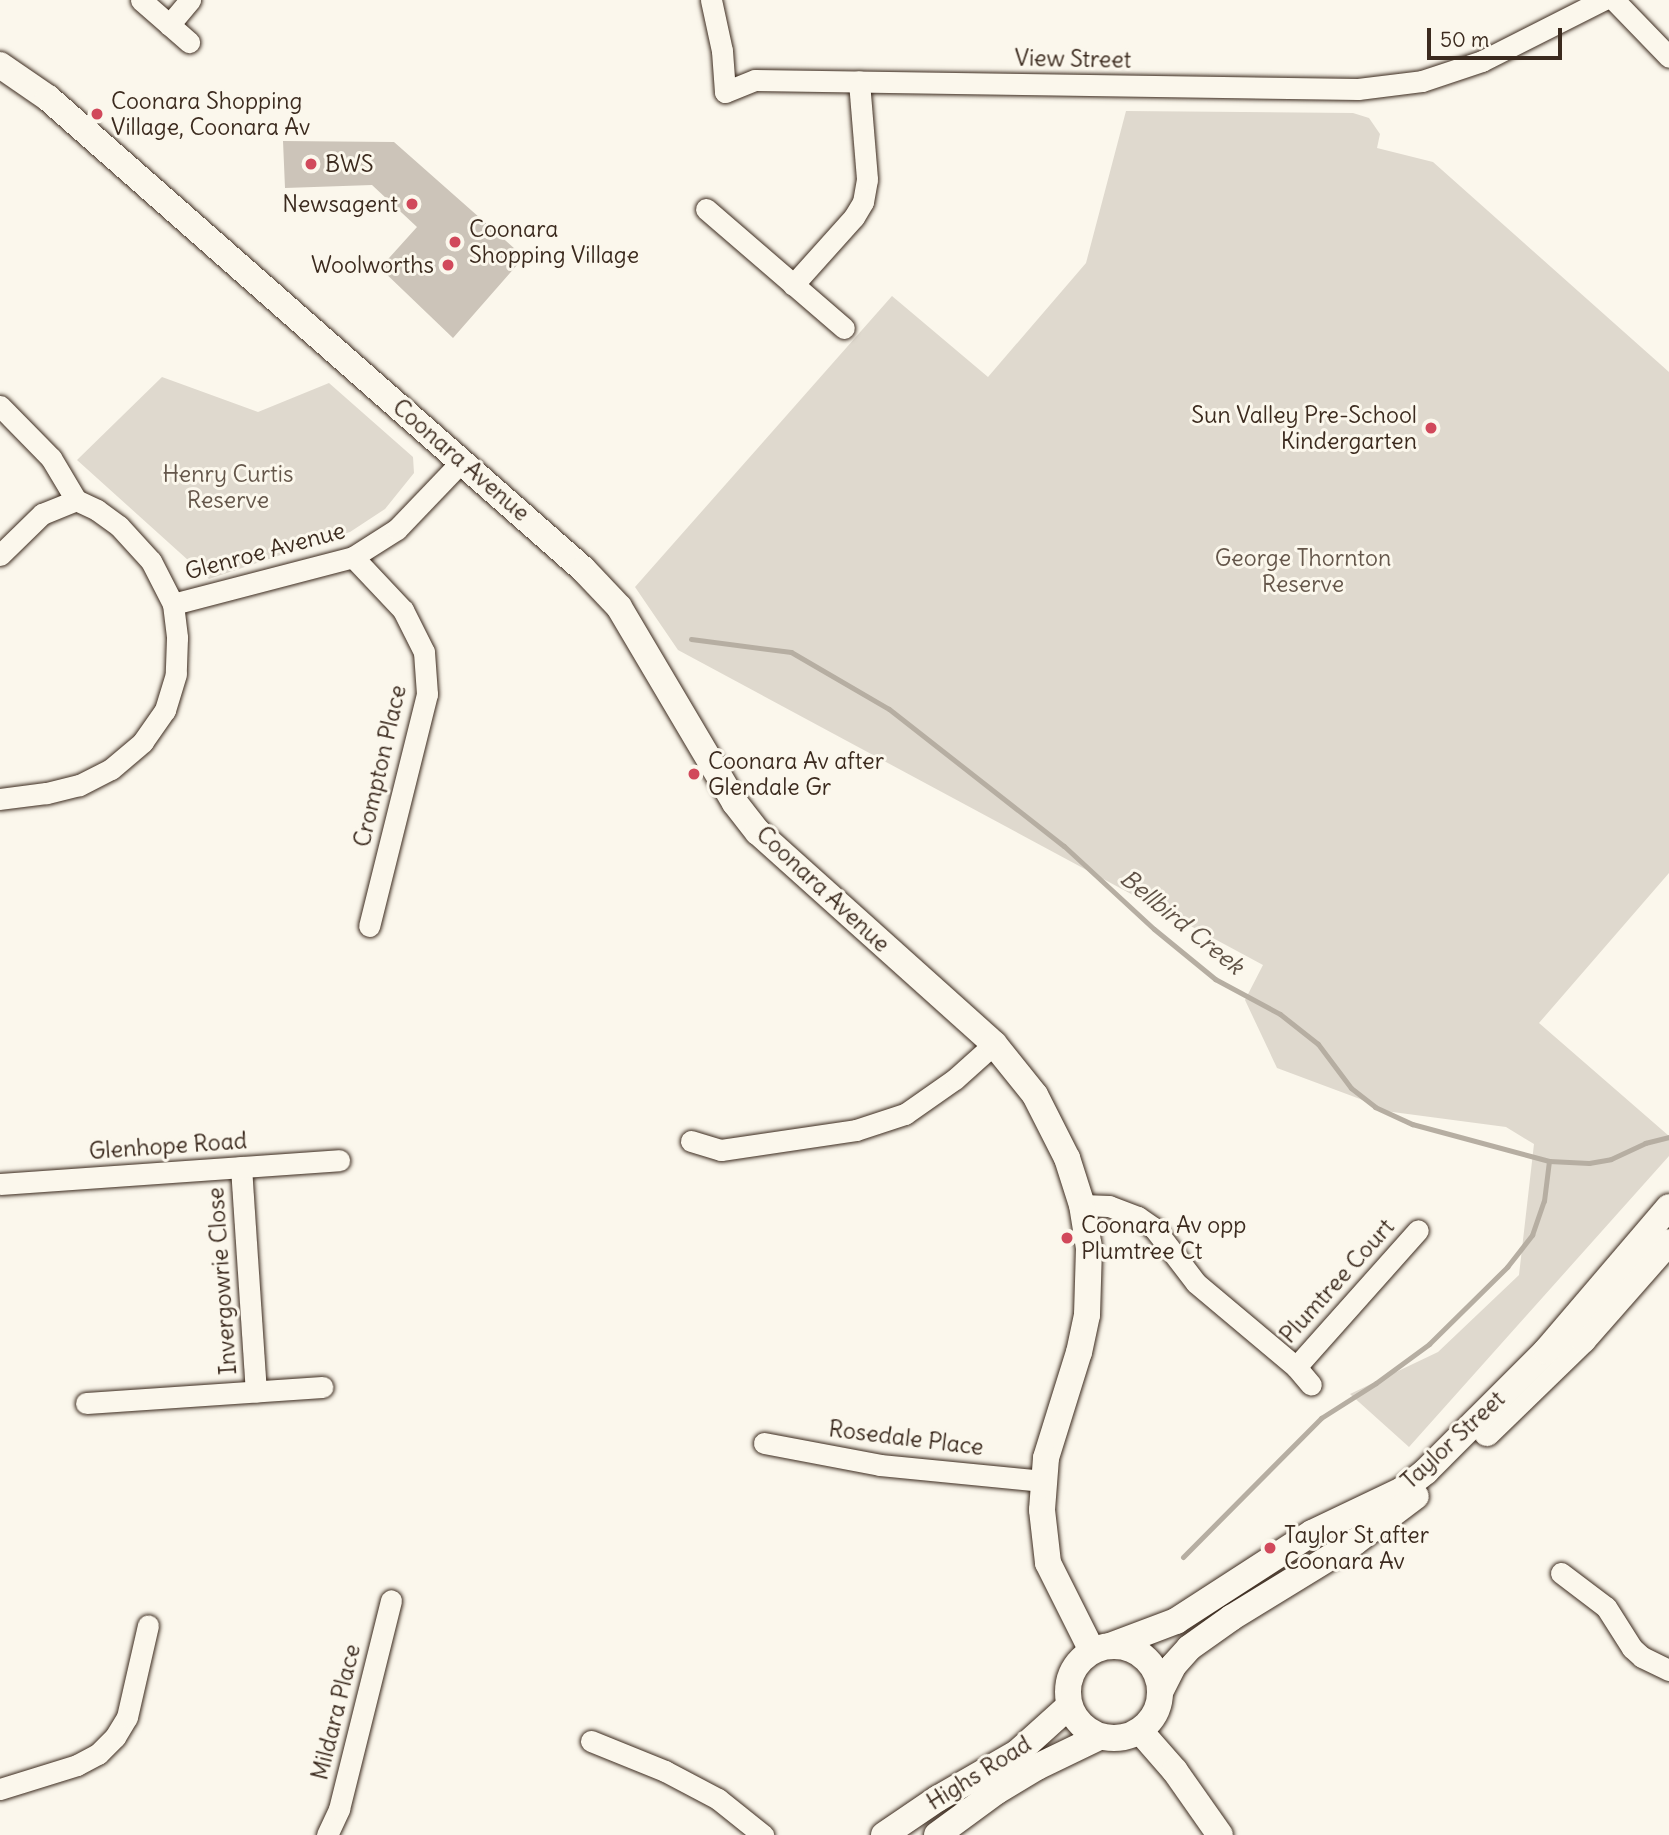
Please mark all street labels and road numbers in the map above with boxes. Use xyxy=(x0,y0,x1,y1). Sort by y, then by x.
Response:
street label: View Street xyxy=(1014,44,1132,74)
street label: Coonara Avenue xyxy=(387,393,535,527)
street label: Glenroe Avenue xyxy=(182,516,348,586)
street label: Crompton Place xyxy=(348,682,412,850)
street label: Coonara Avenue xyxy=(751,820,895,958)
street label: Glenhope Road xyxy=(88,1127,248,1165)
street label: Invergowrie Close xyxy=(202,1186,242,1376)
street label: Plumtree Court xyxy=(1274,1213,1400,1349)
street label: Taylor Street xyxy=(1396,1385,1510,1495)
street label: Rosedale Place xyxy=(827,1415,985,1461)
street label: Mildara Place xyxy=(306,1641,366,1783)
street label: Highs Road xyxy=(922,1730,1036,1816)

